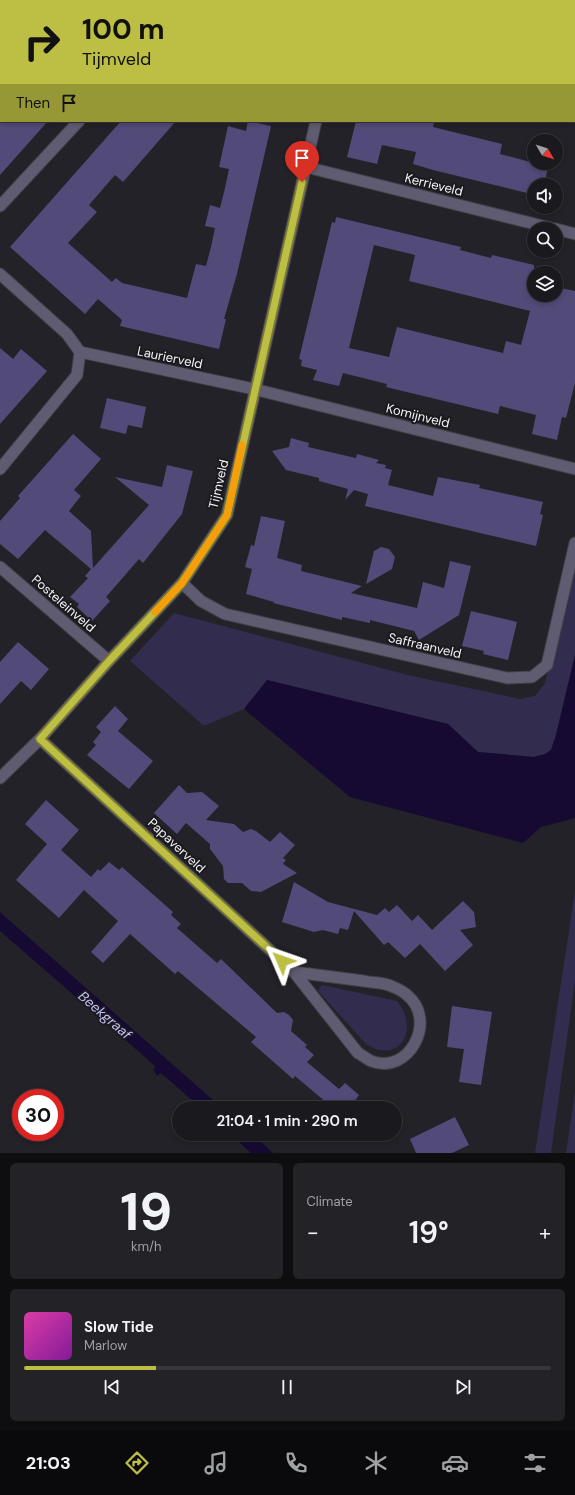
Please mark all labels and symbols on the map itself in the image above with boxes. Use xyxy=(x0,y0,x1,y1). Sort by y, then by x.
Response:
north arrow xyxy=(527,134,563,170)
pin xyxy=(285,141,319,182)
street label: Kerrieveld xyxy=(403,169,465,200)
street label: Laurierveld xyxy=(136,342,204,373)
street label: Komijnveld xyxy=(384,399,451,432)
street label: Tijmveld xyxy=(205,458,232,510)
street label: Posteleinveld xyxy=(28,571,99,636)
street label: Saffraanveld xyxy=(387,629,463,662)
street label: Papaverveld xyxy=(144,814,209,876)
position arrow xyxy=(261,940,303,982)
water label: Beekgraaf xyxy=(75,987,136,1044)
speed limit sign: 30 xyxy=(12,1089,64,1141)

